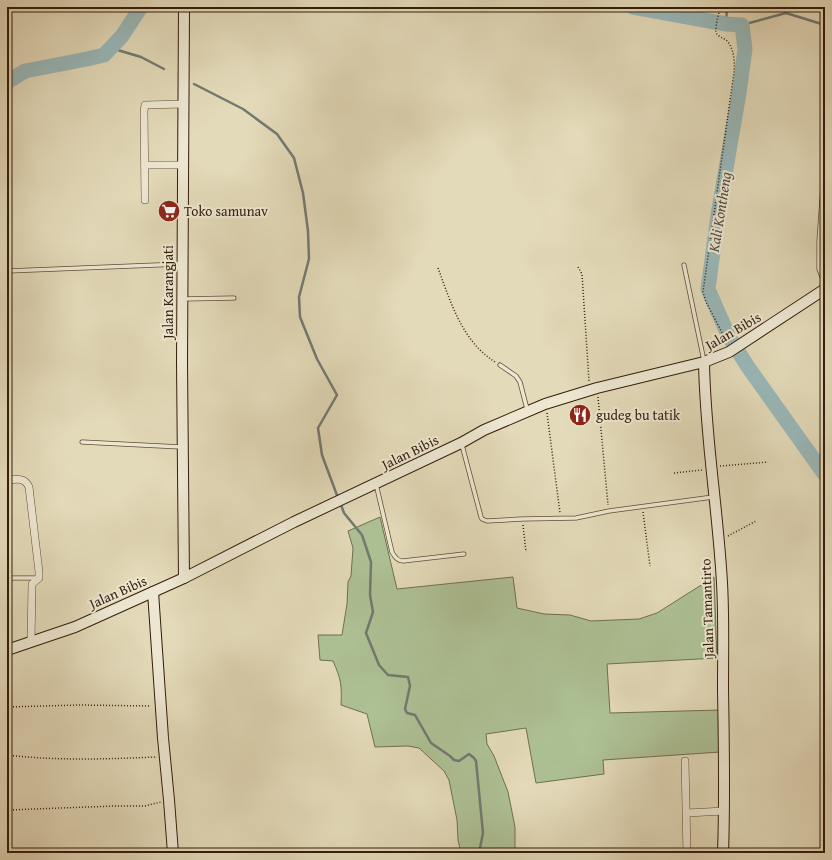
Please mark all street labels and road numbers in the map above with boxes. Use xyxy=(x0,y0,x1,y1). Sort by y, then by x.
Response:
street label: Jalan Karangjati xyxy=(158,245,178,341)
street label: Jalan Bibis xyxy=(700,307,764,356)
street label: Jalan Bibis xyxy=(376,430,442,475)
street label: Jalan Tamantirto xyxy=(695,558,719,660)
street label: Jalan Bibis xyxy=(84,570,150,614)

